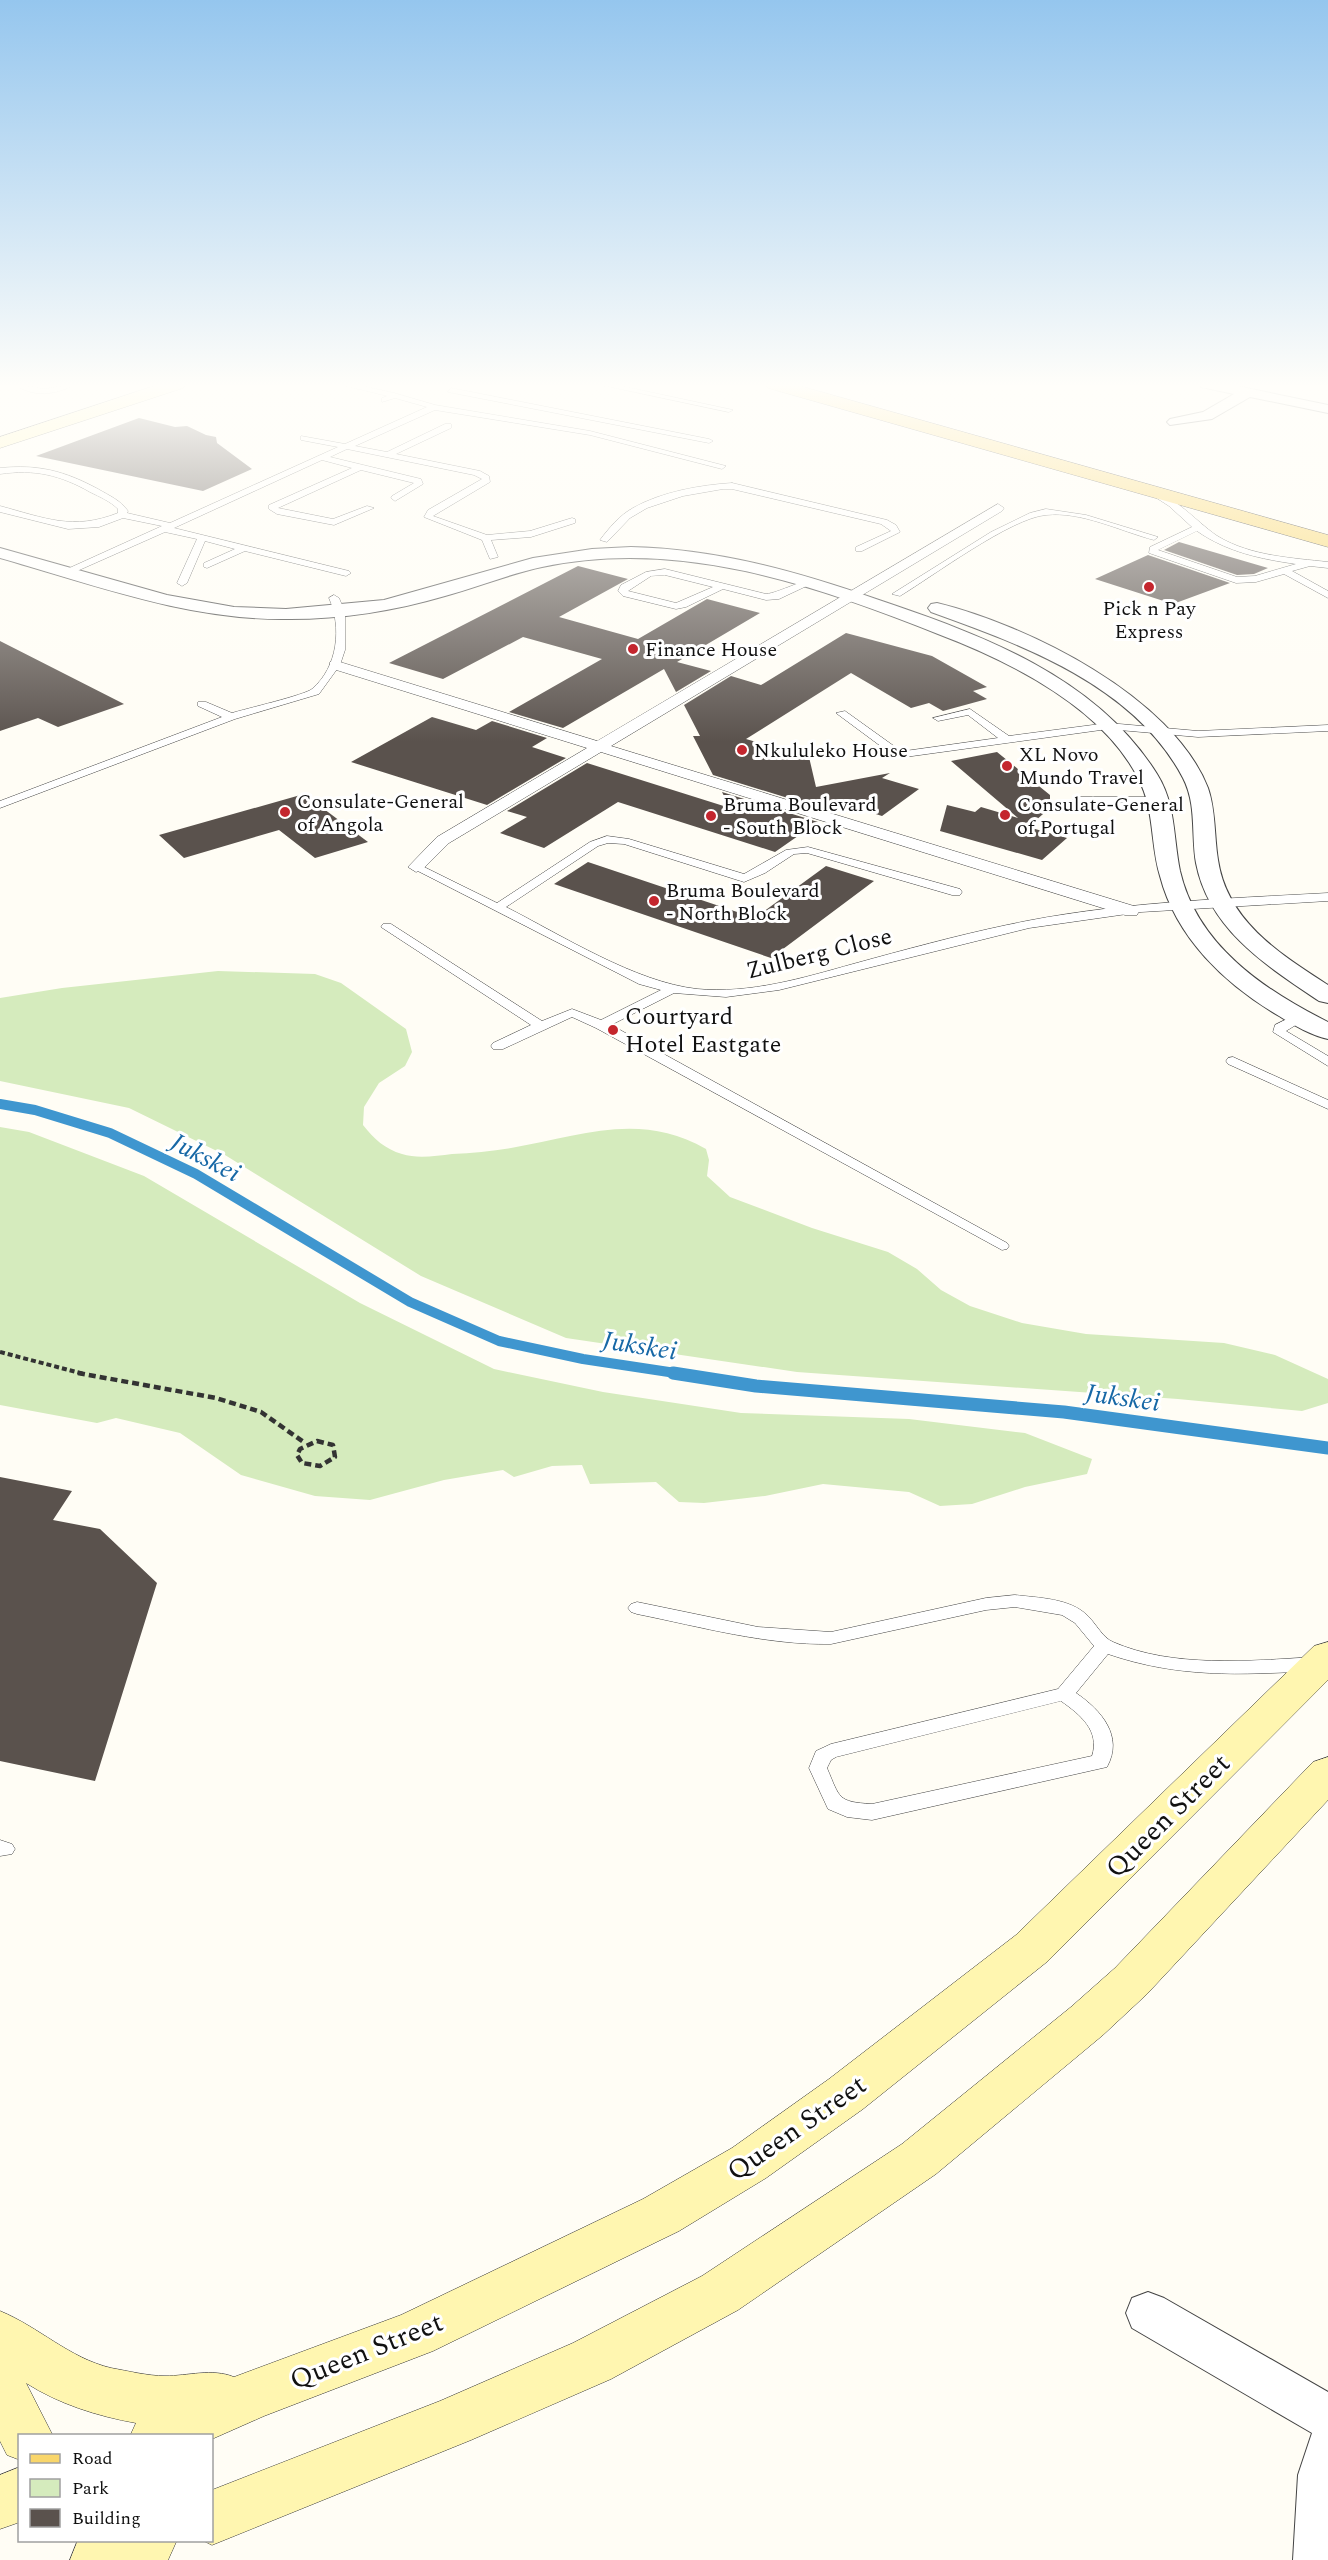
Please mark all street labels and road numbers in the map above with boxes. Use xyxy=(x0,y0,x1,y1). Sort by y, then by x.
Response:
street label: Zulberg Close xyxy=(742,918,896,989)
street label: Queen Street xyxy=(1096,1743,1241,1889)
street label: Queen Street xyxy=(718,2064,876,2192)
street label: Queen Street xyxy=(283,2301,450,2402)

